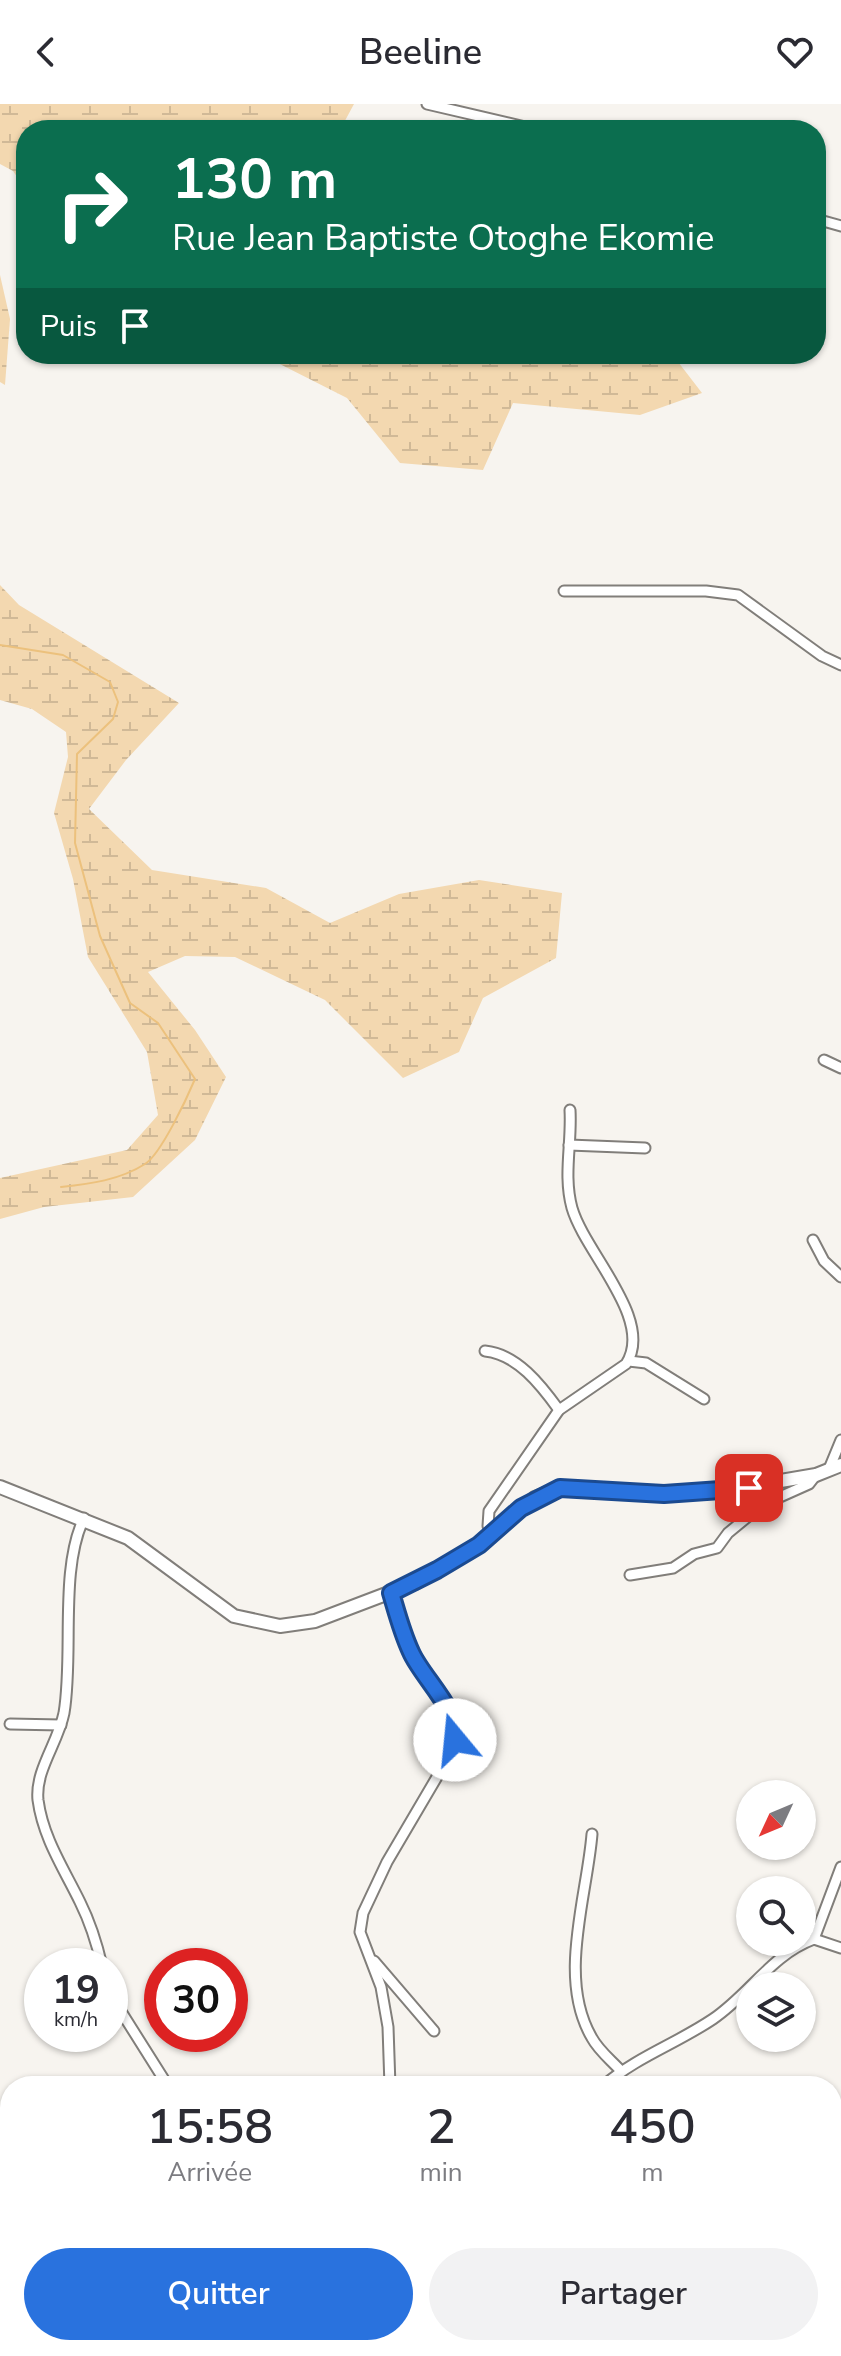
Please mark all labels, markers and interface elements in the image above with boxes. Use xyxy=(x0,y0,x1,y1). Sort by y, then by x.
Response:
text: Beeline xyxy=(359,28,482,77)
icon: back xyxy=(24,30,68,74)
icon: heart xyxy=(773,30,817,74)
text: 130 m xyxy=(172,141,337,218)
icon: right xyxy=(40,152,144,256)
text: Rue Jean Baptiste Otoghe Ekomie xyxy=(172,214,714,263)
icon: arrive xyxy=(113,304,157,348)
text: Puis xyxy=(40,306,97,347)
pin xyxy=(715,1454,783,1522)
icon: arrive xyxy=(727,1466,771,1510)
position arrow xyxy=(413,1698,497,1782)
north arrow xyxy=(736,1780,816,1860)
map controls xyxy=(736,1780,816,2052)
button: search xyxy=(736,1876,816,1956)
speed limit sign: 30 xyxy=(144,1948,248,2052)
text: 19 xyxy=(52,1963,100,2017)
button: layers xyxy=(736,1972,816,2052)
text: km/h xyxy=(54,2006,98,2033)
text: 15:58 xyxy=(146,2094,273,2160)
text: 2 xyxy=(427,2094,455,2160)
text: 450 xyxy=(609,2094,696,2160)
text: Arrivée xyxy=(168,2155,252,2190)
text: min xyxy=(420,2155,463,2190)
text: m xyxy=(641,2155,663,2190)
button: Quitter xyxy=(24,2248,413,2340)
button: Partager xyxy=(429,2248,818,2340)

